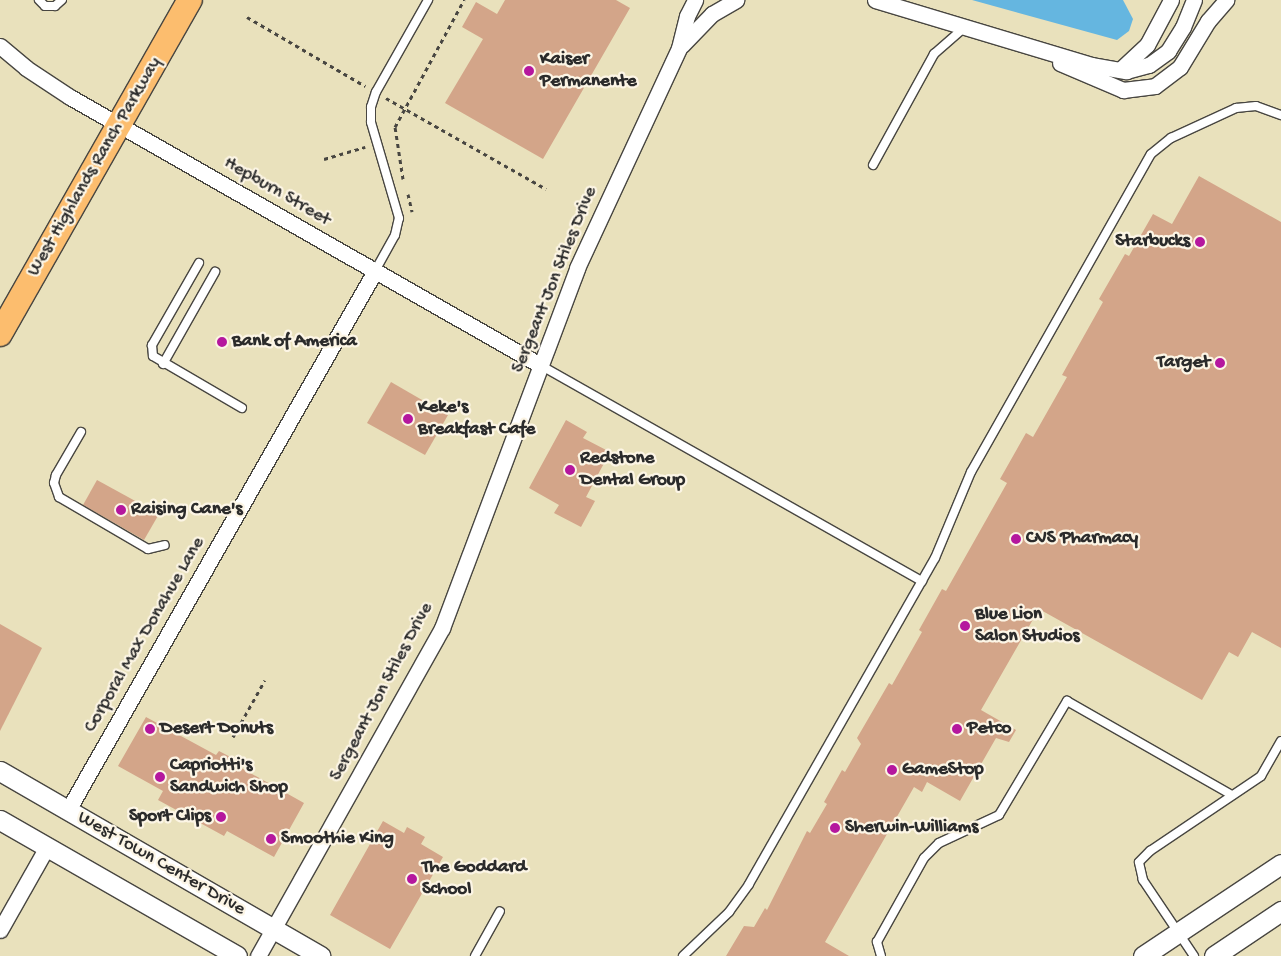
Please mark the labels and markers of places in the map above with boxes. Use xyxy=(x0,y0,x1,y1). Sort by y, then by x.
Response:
place label: Kaiser Permanente xyxy=(540,49,636,93)
marker: Kaiser Permanente xyxy=(522,64,536,78)
place label: Starbucks xyxy=(1115,231,1190,253)
marker: Starbucks xyxy=(1194,236,1206,248)
place label: Bank of America xyxy=(232,331,357,353)
marker: Bank of America xyxy=(216,336,228,348)
place label: Target xyxy=(1157,352,1210,374)
marker: Target xyxy=(1214,357,1226,369)
place label: Keke's Breakfast Cafe xyxy=(418,397,535,441)
marker: Keke's Breakfast Cafe xyxy=(402,413,414,425)
place label: Redstone Dental Group xyxy=(580,448,685,492)
marker: Redstone Dental Group xyxy=(564,464,576,476)
place label: Raising Cane's xyxy=(131,499,243,521)
marker: Raising Cane's xyxy=(115,504,127,516)
place label: CVS Pharmacy xyxy=(1026,528,1138,550)
marker: CVS Pharmacy xyxy=(1010,533,1022,545)
place label: Blue Lion Salon Studios xyxy=(975,604,1080,648)
marker: Blue Lion Salon Studios xyxy=(959,620,971,632)
place label: Desert Donuts xyxy=(160,718,273,740)
place label: Petco xyxy=(967,718,1011,740)
marker: Desert Donuts xyxy=(144,723,156,735)
marker: Petco xyxy=(951,723,963,735)
place label: Capriotti's Sandwich Shop xyxy=(170,755,288,799)
place label: GameStop xyxy=(902,759,984,781)
marker: GameStop xyxy=(886,764,898,776)
marker: Capriotti's Sandwich Shop xyxy=(154,771,166,783)
place label: Sport Clips xyxy=(129,806,211,828)
marker: Sport Clips xyxy=(215,811,227,823)
place label: Sherwin-Williams xyxy=(845,817,978,839)
marker: Sherwin-Williams xyxy=(829,822,841,834)
place label: Smoothie King xyxy=(281,828,394,850)
marker: Smoothie King xyxy=(265,833,277,845)
place label: The Goddard School xyxy=(422,857,526,901)
marker: The Goddard School xyxy=(406,873,418,885)

